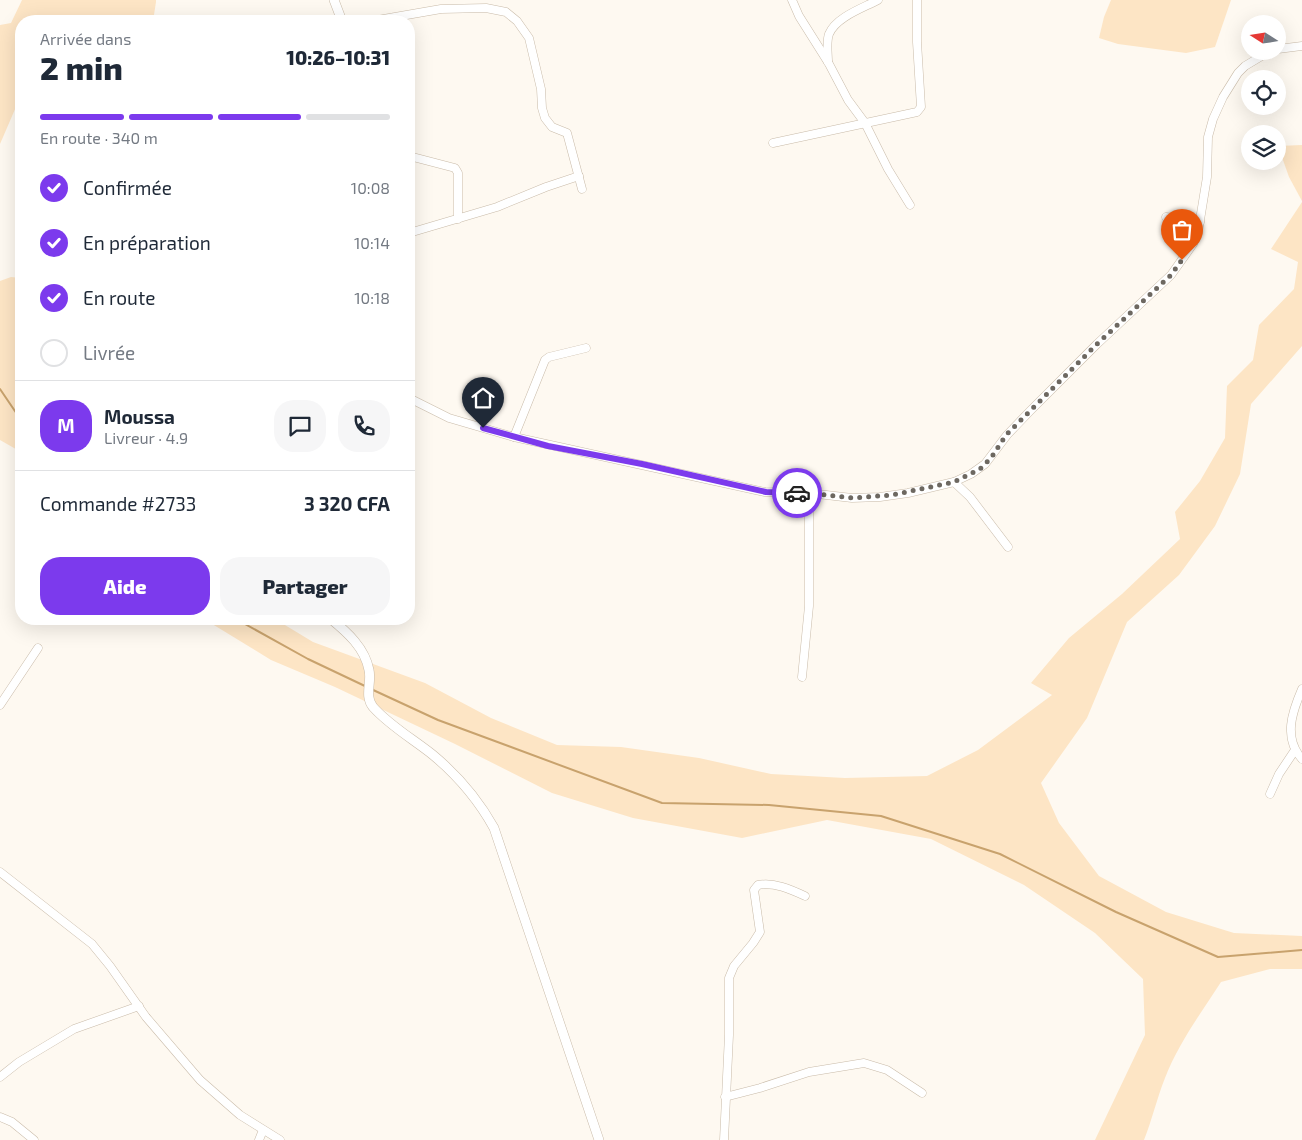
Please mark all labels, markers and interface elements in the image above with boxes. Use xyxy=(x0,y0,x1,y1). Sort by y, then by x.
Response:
north arrow xyxy=(1241,15,1286,60)
map controls xyxy=(1241,15,1286,170)
text: Arrivée dans xyxy=(40,29,131,48)
text: 10:26–10:31 xyxy=(286,46,390,69)
text: 2 min xyxy=(40,48,123,86)
button: locate xyxy=(1241,70,1286,115)
button: layers xyxy=(1241,125,1286,170)
text: En route · 340 m xyxy=(40,128,158,147)
icon: check xyxy=(40,174,68,202)
text: Confirmée xyxy=(83,176,172,199)
text: 10:08 xyxy=(351,178,390,197)
pin xyxy=(1161,209,1203,260)
icon: bag xyxy=(1168,216,1196,244)
icon: check xyxy=(40,229,68,257)
text: En préparation xyxy=(83,231,211,254)
text: 10:14 xyxy=(354,233,390,252)
icon: check xyxy=(40,284,68,312)
text: En route xyxy=(83,286,155,309)
text: 10:18 xyxy=(354,288,390,307)
text: Livrée xyxy=(83,341,135,364)
pin xyxy=(462,377,504,428)
icon: home xyxy=(469,384,497,412)
button: chat xyxy=(274,400,326,452)
button: phone xyxy=(338,400,390,452)
text: Moussa xyxy=(104,405,175,428)
text: M xyxy=(57,414,75,437)
text: Livreur · 4.9 xyxy=(104,428,188,447)
courier xyxy=(772,468,822,518)
icon: car xyxy=(783,479,811,507)
text: Commande #2733 xyxy=(40,492,196,515)
text: 3 320 CFA xyxy=(304,492,390,515)
button: Aide xyxy=(40,557,210,615)
button: Partager xyxy=(220,557,390,615)

